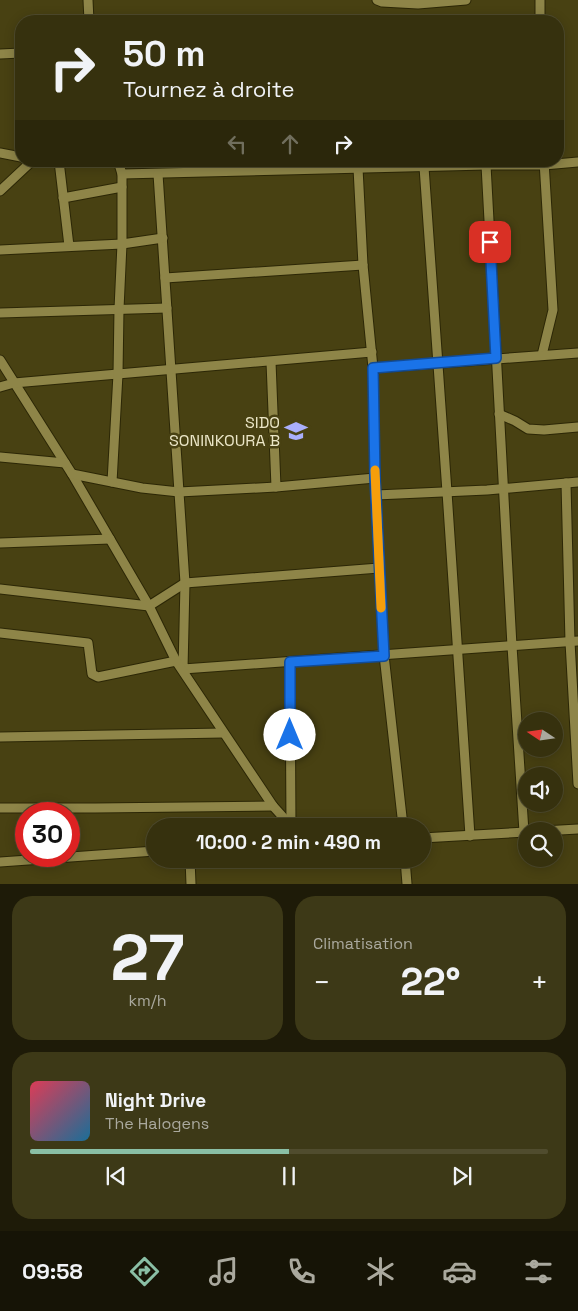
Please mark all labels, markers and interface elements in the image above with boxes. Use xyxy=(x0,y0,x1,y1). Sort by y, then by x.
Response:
text: 50 m xyxy=(123,32,205,76)
icon: right xyxy=(40,35,105,100)
text: Tournez à droite xyxy=(123,75,294,103)
icon: left xyxy=(223,130,251,158)
icon: ahead xyxy=(276,130,304,158)
icon: right xyxy=(329,130,357,158)
pin xyxy=(469,221,511,263)
icon: arrive xyxy=(476,228,504,256)
place label: SIDO SONINKOURA B xyxy=(169,412,280,451)
school or university icon: SIDO SONINKOURA B xyxy=(283,418,309,444)
position arrow xyxy=(263,708,315,760)
north arrow xyxy=(518,712,562,758)
map controls xyxy=(518,712,563,867)
button: sound xyxy=(518,767,563,812)
speed limit sign: 30 xyxy=(15,802,80,867)
button: search xyxy=(518,822,563,867)
text: 10:00 · 2 min · 490 m xyxy=(196,830,381,855)
text: 27 xyxy=(111,916,184,999)
text: Climatisation xyxy=(313,933,413,954)
text: 22° xyxy=(400,958,461,1006)
text: − xyxy=(313,964,330,1000)
text: + xyxy=(531,964,548,1000)
text: km/h xyxy=(128,990,167,1011)
text: Night Drive xyxy=(105,1088,206,1113)
text: The Halogens xyxy=(105,1113,209,1134)
icon: previous xyxy=(102,1162,130,1190)
icon: pause xyxy=(275,1162,303,1190)
icon: next xyxy=(448,1162,476,1190)
icon: directions xyxy=(127,1254,162,1289)
icon: music xyxy=(206,1254,241,1289)
icon: phone xyxy=(284,1254,319,1289)
icon: climate xyxy=(363,1254,398,1289)
icon: car xyxy=(442,1254,477,1289)
icon: filters xyxy=(521,1254,556,1289)
text: 09:58 xyxy=(22,1257,83,1285)

